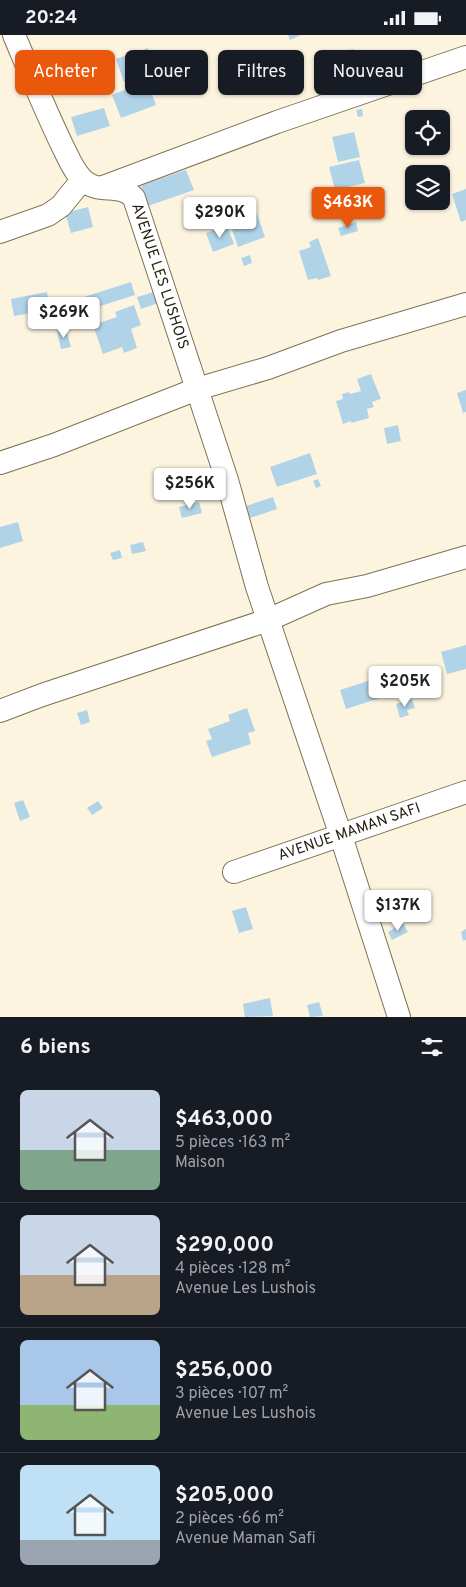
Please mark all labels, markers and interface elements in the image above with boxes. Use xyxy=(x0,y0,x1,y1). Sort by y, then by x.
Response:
text: 20:24 xyxy=(25,6,78,30)
chip: Acheter xyxy=(15,50,115,95)
chip: Louer xyxy=(125,50,208,95)
chip: Filtres xyxy=(218,50,304,95)
chip: Nouveau xyxy=(314,50,422,95)
map controls xyxy=(405,110,450,210)
button: locate xyxy=(405,110,450,155)
button: layers xyxy=(405,165,450,210)
pin: $463K xyxy=(313,187,383,229)
text: $463K xyxy=(323,193,373,213)
pin: $290K xyxy=(185,197,255,239)
street label: AVENUE LES LUSHOIS xyxy=(127,201,193,352)
text: $290K xyxy=(194,203,246,223)
pin: $269K xyxy=(29,297,99,339)
text: $269K xyxy=(39,303,89,323)
pin: $256K xyxy=(155,467,225,510)
text: $256K xyxy=(165,474,215,494)
pin: $205K xyxy=(370,665,440,708)
text: $205K xyxy=(379,672,431,692)
street label: AVENUE MAMAN SAFI xyxy=(276,799,423,866)
pin: $137K xyxy=(363,889,433,932)
text: $137K xyxy=(375,896,421,916)
icon: filters xyxy=(418,1033,446,1061)
text: 6 biens xyxy=(20,1034,91,1061)
text: $463,000 xyxy=(175,1106,273,1133)
icon: home xyxy=(60,1110,120,1170)
text: 5 pièces · 163 m² xyxy=(175,1133,290,1153)
text: Maison xyxy=(175,1153,225,1173)
text: $290,000 xyxy=(175,1232,274,1259)
icon: home xyxy=(60,1235,120,1295)
text: 4 pièces · 128 m² xyxy=(175,1259,291,1279)
text: Avenue Les Lushois xyxy=(175,1279,316,1299)
text: $256,000 xyxy=(175,1357,273,1384)
icon: home xyxy=(60,1360,120,1420)
text: 3 pièces · 107 m² xyxy=(175,1384,288,1404)
text: Avenue Les Lushois xyxy=(175,1404,316,1424)
text: $205,000 xyxy=(175,1482,274,1509)
icon: home xyxy=(60,1485,120,1545)
text: 2 pièces · 66 m² xyxy=(175,1509,284,1529)
text: Avenue Maman Safi xyxy=(175,1529,316,1549)

